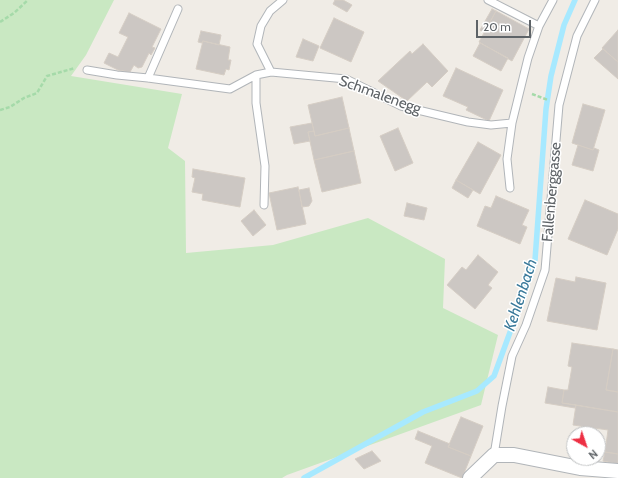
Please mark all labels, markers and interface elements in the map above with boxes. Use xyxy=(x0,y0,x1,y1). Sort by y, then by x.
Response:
scale bar xyxy=(478,12,533,38)
text: 20 m xyxy=(483,19,511,34)
street label: Schmalenegg xyxy=(336,72,424,118)
street label: Fallenberggasse xyxy=(539,141,565,243)
water label: Kehlenbach xyxy=(500,257,542,333)
north arrow xyxy=(566,426,606,466)
text: N xyxy=(586,447,601,462)

